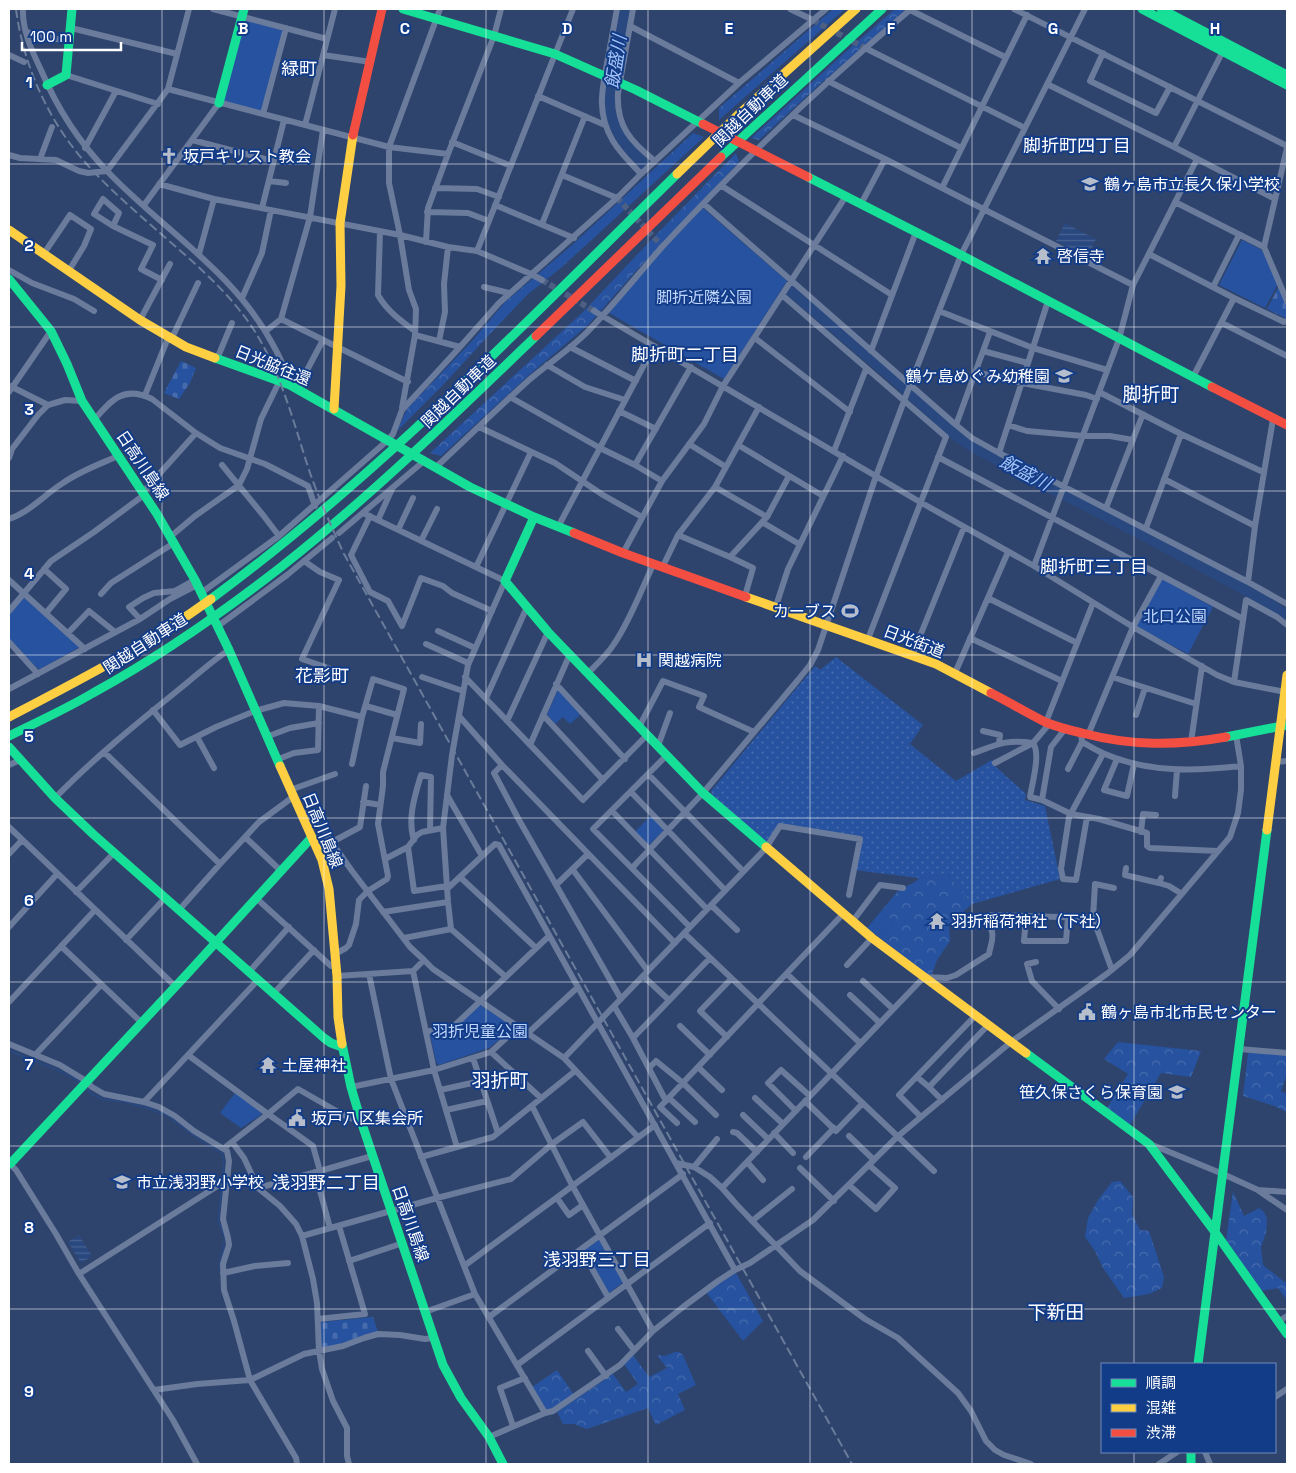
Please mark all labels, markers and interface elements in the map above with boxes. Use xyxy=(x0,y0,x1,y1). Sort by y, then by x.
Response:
text: B xyxy=(238,18,248,39)
text: C xyxy=(400,18,410,39)
text: D xyxy=(562,18,572,39)
text: E xyxy=(725,18,734,39)
text: F xyxy=(887,18,896,39)
text: G xyxy=(1048,18,1058,39)
text: H xyxy=(1210,18,1220,39)
scale bar xyxy=(22,20,121,52)
text: 100 m xyxy=(30,27,72,46)
water label: 飯盛川 xyxy=(600,31,631,90)
district label: 緑町 xyxy=(281,57,317,80)
street label: 関越自動車道 xyxy=(709,69,792,151)
text: 1 xyxy=(25,72,33,93)
district label: 脚折町四丁目 xyxy=(1023,134,1131,157)
church icon: 坂戸キリスト教会 xyxy=(159,146,179,166)
place label: 坂戸キリスト教会 xyxy=(183,146,311,167)
school or university icon: 鶴ヶ島市立長久保小学校 xyxy=(1080,174,1100,194)
place label: 鶴ヶ島市立長久保小学校 xyxy=(1104,174,1280,195)
text: 2 xyxy=(24,235,34,256)
temple icon: 啓信寺 xyxy=(1033,246,1053,266)
place label: 啓信寺 xyxy=(1057,246,1105,267)
park label: 脚折近隣公園 xyxy=(656,287,752,308)
street label: 日光脇往還 xyxy=(232,341,314,390)
district label: 脚折町二丁目 xyxy=(631,343,739,366)
street label: 関越自動車道 xyxy=(417,350,500,432)
place label: 鶴ケ島めぐみ幼稚園 xyxy=(906,366,1050,387)
school or university icon: 鶴ケ島めぐみ幼稚園 xyxy=(1054,366,1074,386)
district label: 脚折町 xyxy=(1122,382,1180,407)
text: 3 xyxy=(24,399,34,420)
street label: 日高川島線 xyxy=(112,426,174,504)
water label: 飯盛川 xyxy=(996,450,1056,496)
district label: 脚折町三丁目 xyxy=(1040,555,1148,578)
text: 4 xyxy=(24,563,34,584)
place label: カーブス xyxy=(773,601,836,622)
sports icon: カーブス xyxy=(840,601,860,621)
park label: 北口公園 xyxy=(1143,606,1207,627)
street label: 関越自動車道 xyxy=(99,608,191,678)
street label: 日光街道 xyxy=(880,620,947,663)
hospital icon: 関越病院 xyxy=(634,650,654,670)
place label: 関越病院 xyxy=(658,650,722,671)
district label: 花影町 xyxy=(295,664,349,687)
text: 5 xyxy=(24,726,34,747)
street label: 日高川島線 xyxy=(298,789,347,871)
text: 6 xyxy=(24,890,34,911)
temple icon: 羽折稲荷神社（下社） xyxy=(927,911,947,931)
place label: 羽折稲荷神社（下社） xyxy=(951,911,1111,932)
public building icon: 鶴ヶ島市北市民センター xyxy=(1077,1002,1097,1022)
place label: 鶴ヶ島市北市民センター xyxy=(1101,1002,1277,1023)
park label: 羽折児童公園 xyxy=(432,1021,528,1042)
text: 7 xyxy=(25,1054,34,1075)
temple icon: 土屋神社 xyxy=(258,1055,278,1075)
place label: 土屋神社 xyxy=(282,1055,346,1076)
district label: 羽折町 xyxy=(471,1068,529,1093)
place label: 笹久保さくら保育園 xyxy=(1019,1082,1163,1103)
school or university icon: 笹久保さくら保育園 xyxy=(1167,1082,1187,1102)
public building icon: 坂戸八区集会所 xyxy=(287,1108,307,1128)
place label: 坂戸八区集会所 xyxy=(311,1108,423,1129)
district label: 浅羽野二丁目 xyxy=(272,1171,380,1194)
school or university icon: 市立浅羽野小学校 xyxy=(112,1172,132,1192)
place label: 市立浅羽野小学校 xyxy=(136,1172,264,1193)
street label: 日高川島線 xyxy=(388,1182,433,1264)
text: 8 xyxy=(24,1217,34,1238)
district label: 浅羽野三丁目 xyxy=(543,1248,651,1271)
district label: 下新田 xyxy=(1027,1300,1085,1325)
legend xyxy=(1101,1363,1276,1453)
text: 順調 xyxy=(1146,1373,1176,1392)
text: 9 xyxy=(24,1381,34,1402)
text: 混雑 xyxy=(1146,1398,1176,1417)
text: 渋滞 xyxy=(1146,1423,1176,1442)

